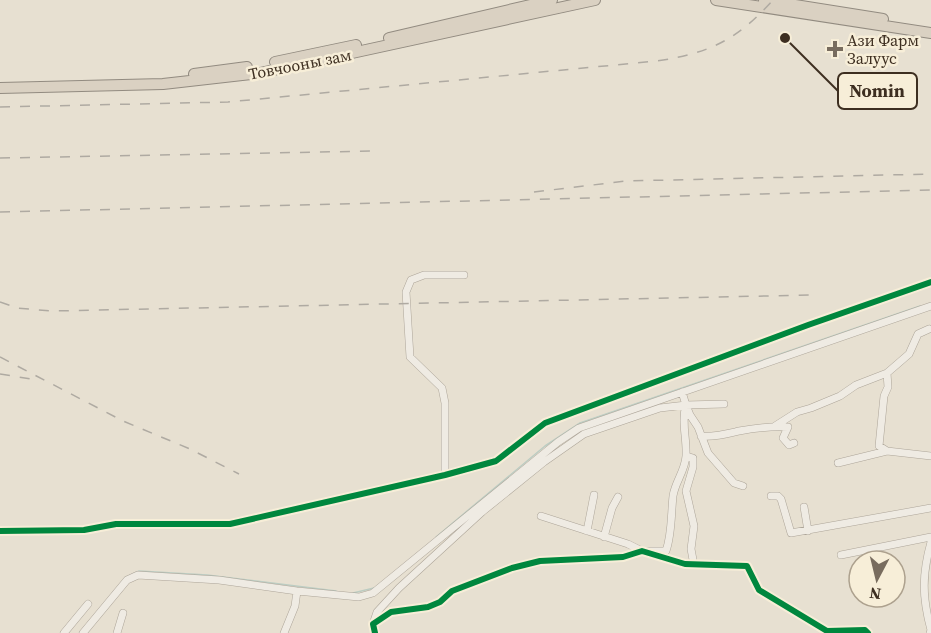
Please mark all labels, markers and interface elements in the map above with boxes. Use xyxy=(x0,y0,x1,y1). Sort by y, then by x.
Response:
place label: Ази Фарм Залуус xyxy=(847,29,919,69)
marker: Ази Фарм Залуус xyxy=(828,42,842,56)
street label: Товчооны зам xyxy=(247,43,354,85)
callout: Nomin xyxy=(838,73,917,109)
text: Nomin xyxy=(849,78,905,103)
north arrow xyxy=(847,549,907,609)
text: N xyxy=(868,582,882,606)

